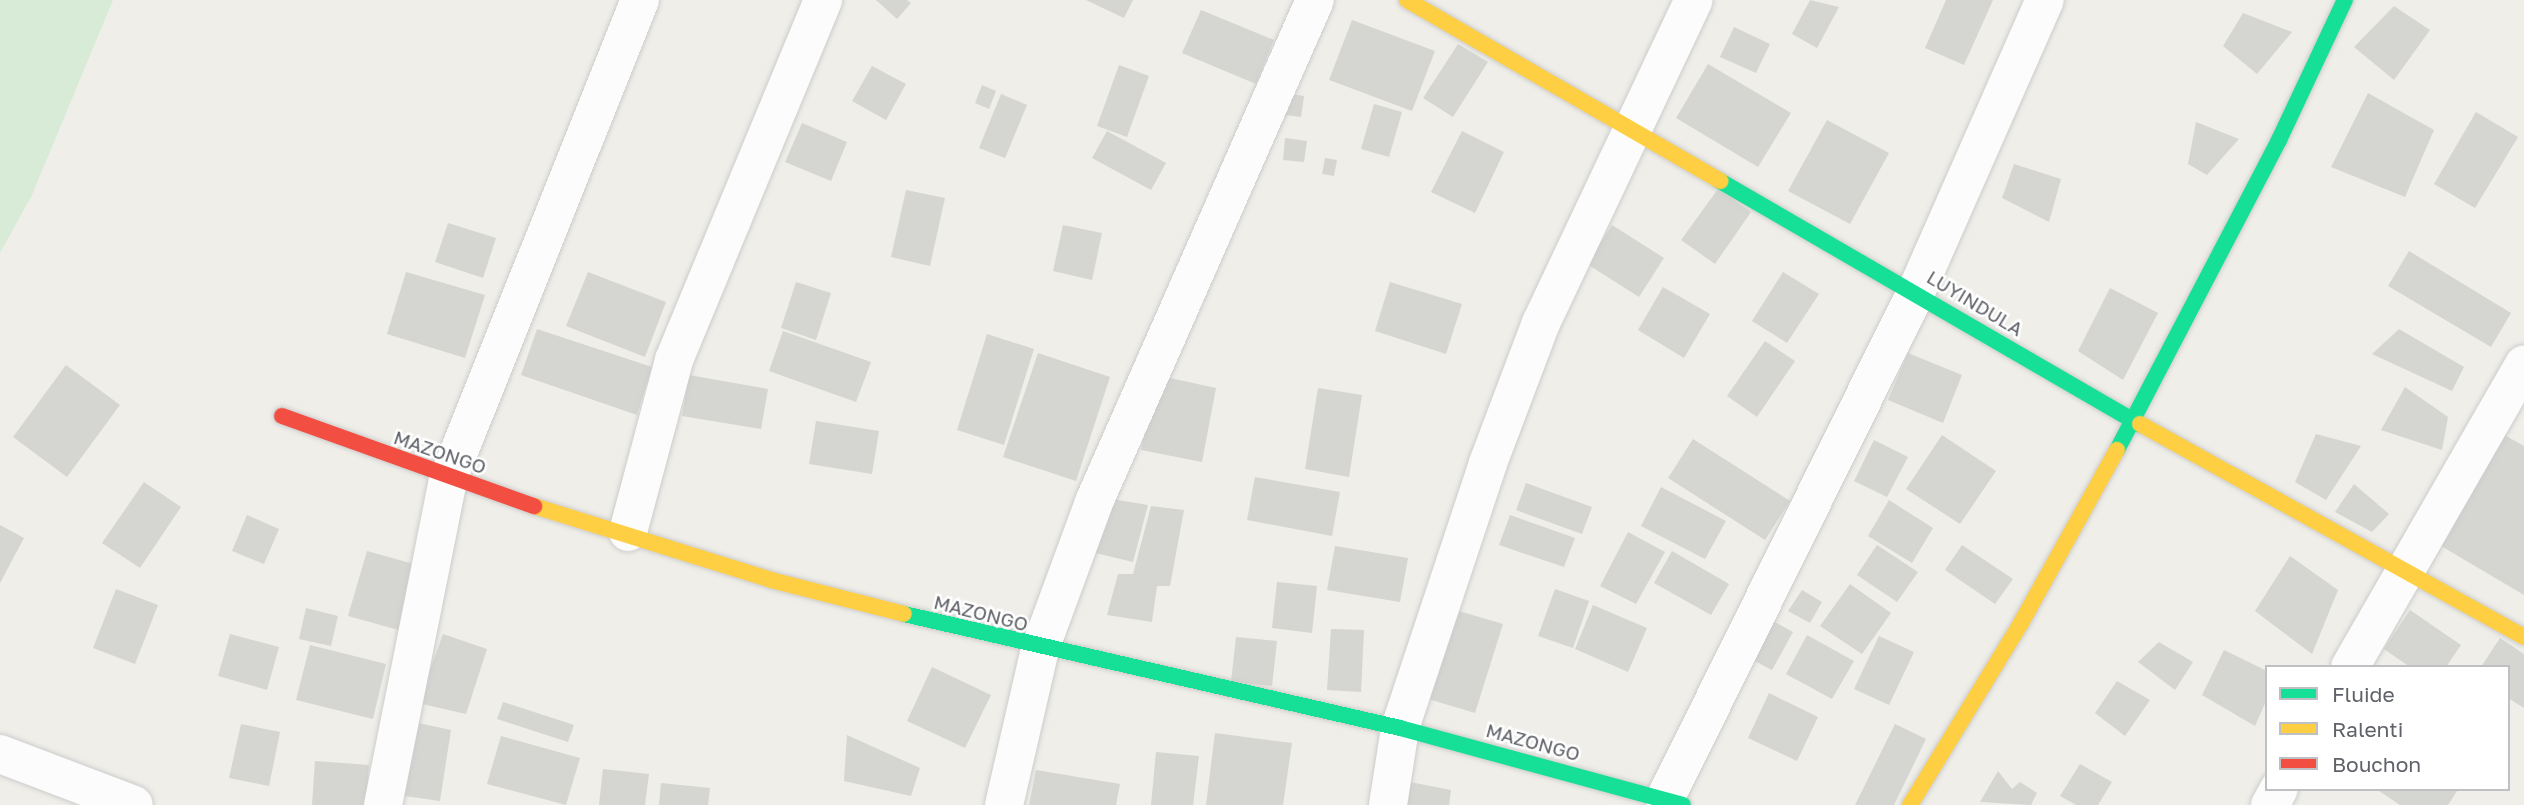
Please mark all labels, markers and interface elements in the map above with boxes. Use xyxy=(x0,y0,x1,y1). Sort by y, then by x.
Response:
street label: LUYINDULA xyxy=(1923,265,2027,341)
street label: MAZONGO xyxy=(391,426,489,478)
street label: MAZONGO xyxy=(932,590,1030,636)
legend xyxy=(2265,665,2510,791)
text: Fluide xyxy=(2332,681,2395,707)
text: Ralenti xyxy=(2332,716,2403,742)
street label: MAZONGO xyxy=(1484,719,1582,765)
text: Bouchon xyxy=(2332,751,2421,777)

